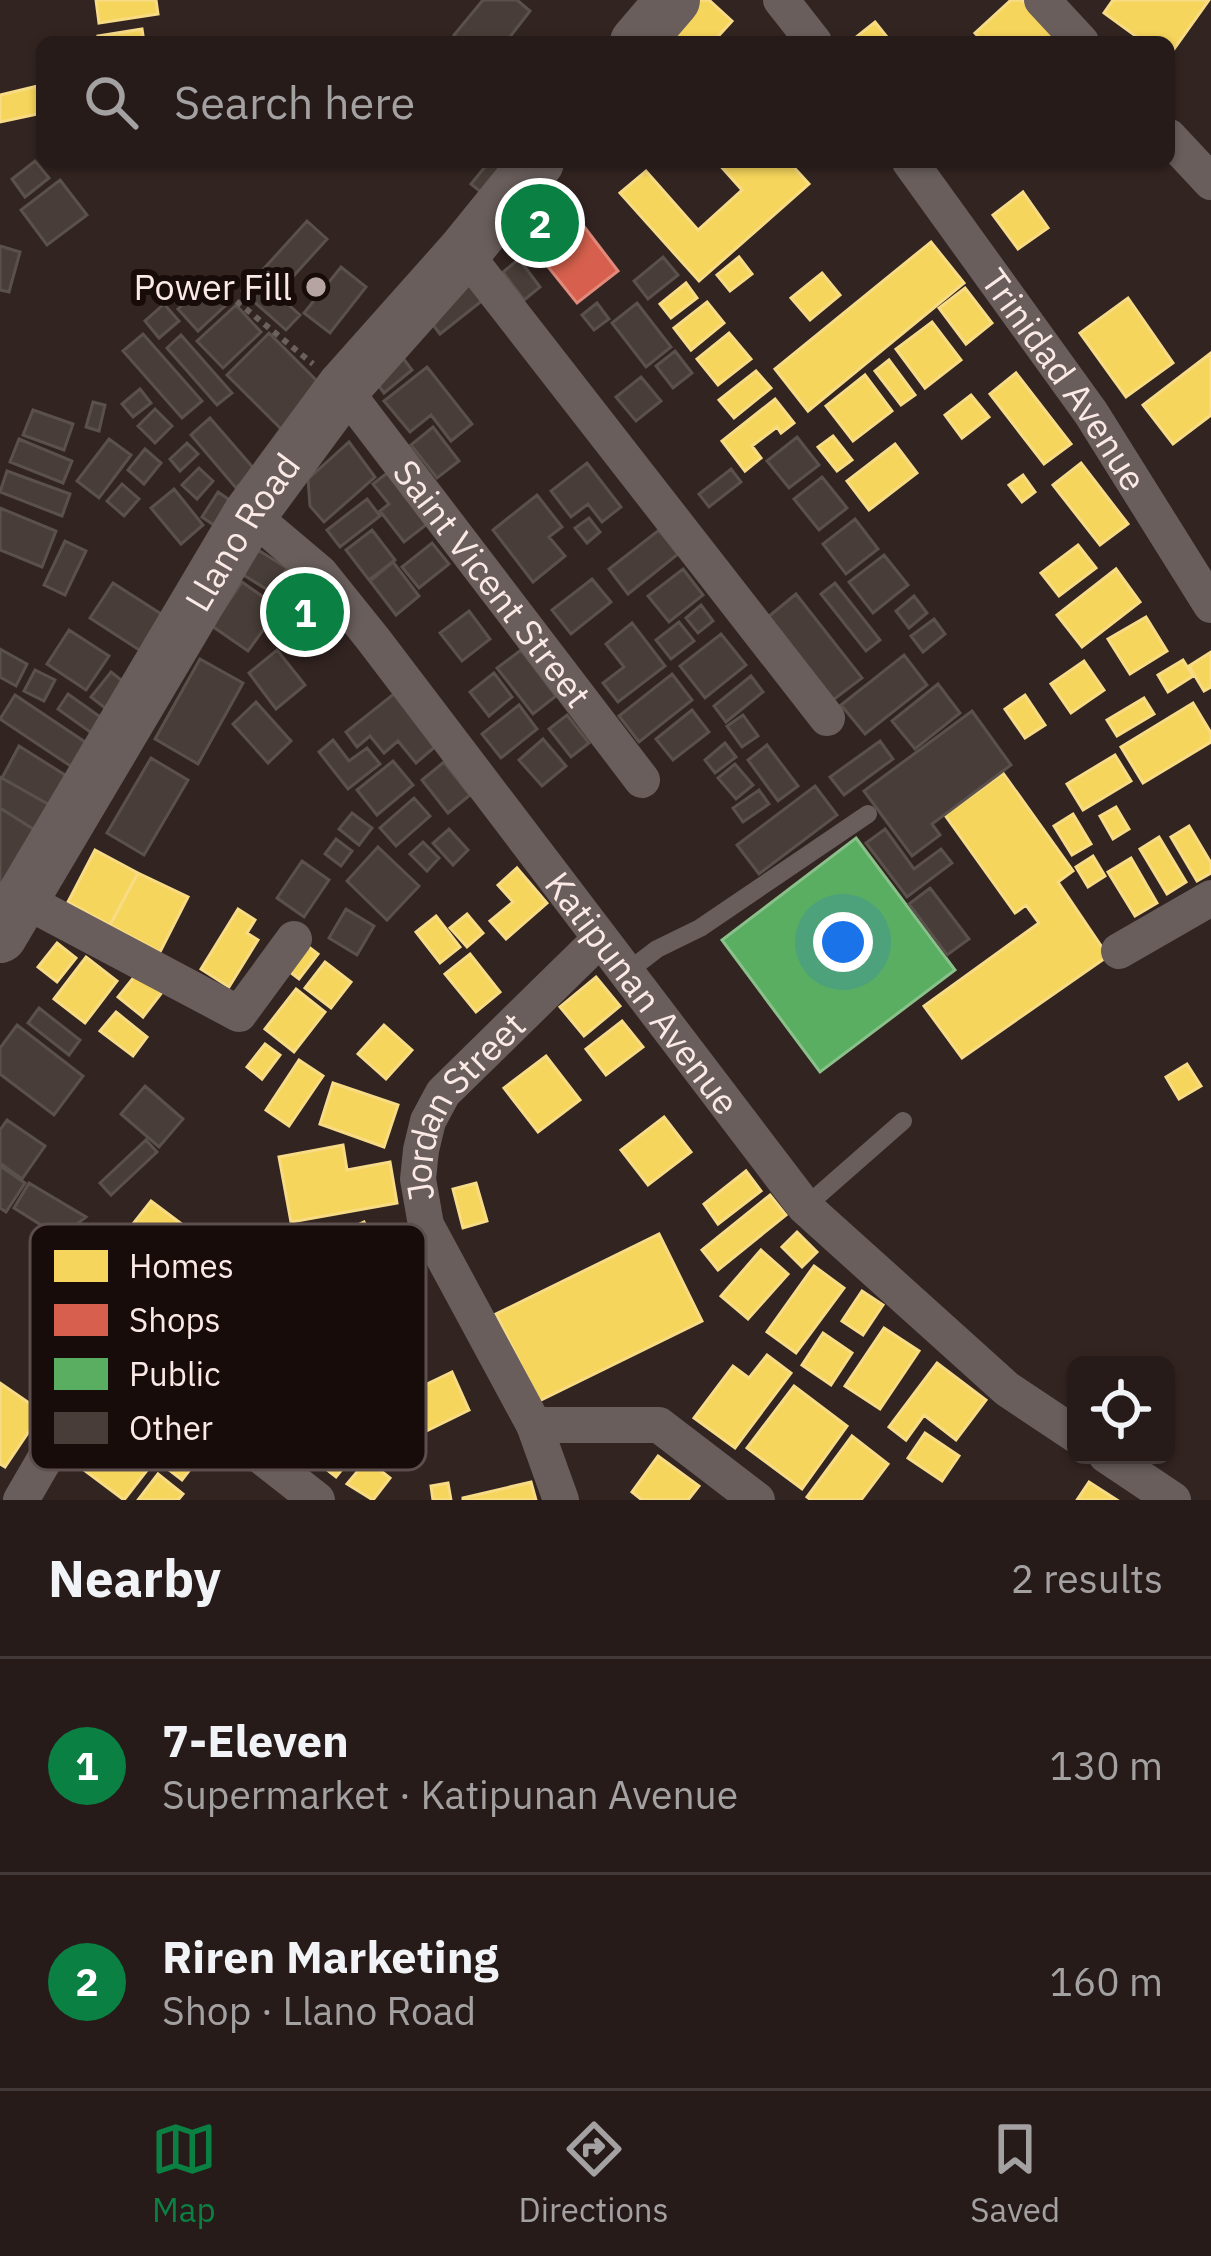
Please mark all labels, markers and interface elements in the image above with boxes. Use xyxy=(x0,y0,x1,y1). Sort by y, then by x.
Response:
search box xyxy=(36,36,1175,168)
icon: search xyxy=(78,69,144,135)
text: Search here xyxy=(174,73,415,131)
pin: 2 xyxy=(501,178,579,268)
street label: Trinidad Avenue xyxy=(971,259,1158,500)
place label: Power Fill xyxy=(133,263,292,310)
marker: Power Fill xyxy=(303,274,329,300)
street label: Llano Road xyxy=(174,443,310,620)
street label: Saint Vicent Street xyxy=(383,450,602,717)
pin: 1 xyxy=(266,567,344,657)
street label: Katipunan Avenue xyxy=(535,862,750,1124)
your location xyxy=(813,912,873,972)
street label: Jordan Street xyxy=(394,1001,535,1205)
legend xyxy=(30,1224,426,1470)
text: Homes xyxy=(129,1244,234,1287)
text: Shops xyxy=(129,1298,221,1341)
text: Public xyxy=(129,1352,221,1395)
map controls xyxy=(1067,1356,1175,1464)
button: locate xyxy=(1067,1356,1175,1464)
text: Other xyxy=(129,1406,213,1449)
text: Nearby xyxy=(48,1545,221,1611)
text: 2 results xyxy=(1011,1553,1163,1604)
text: 7-Eleven xyxy=(162,1711,349,1769)
text: 1 xyxy=(75,1740,99,1791)
text: 130 m xyxy=(1050,1740,1163,1791)
text: Supermarket · Katipunan Avenue xyxy=(162,1769,738,1820)
text: Riren Marketing xyxy=(162,1927,498,1985)
text: 2 xyxy=(75,1956,99,2007)
text: 160 m xyxy=(1050,1956,1163,2007)
text: Shop · Llano Road xyxy=(162,1985,476,2036)
tab: Map xyxy=(151,2116,217,2231)
tab: Directions xyxy=(519,2116,669,2231)
tab: Saved xyxy=(970,2116,1060,2231)

